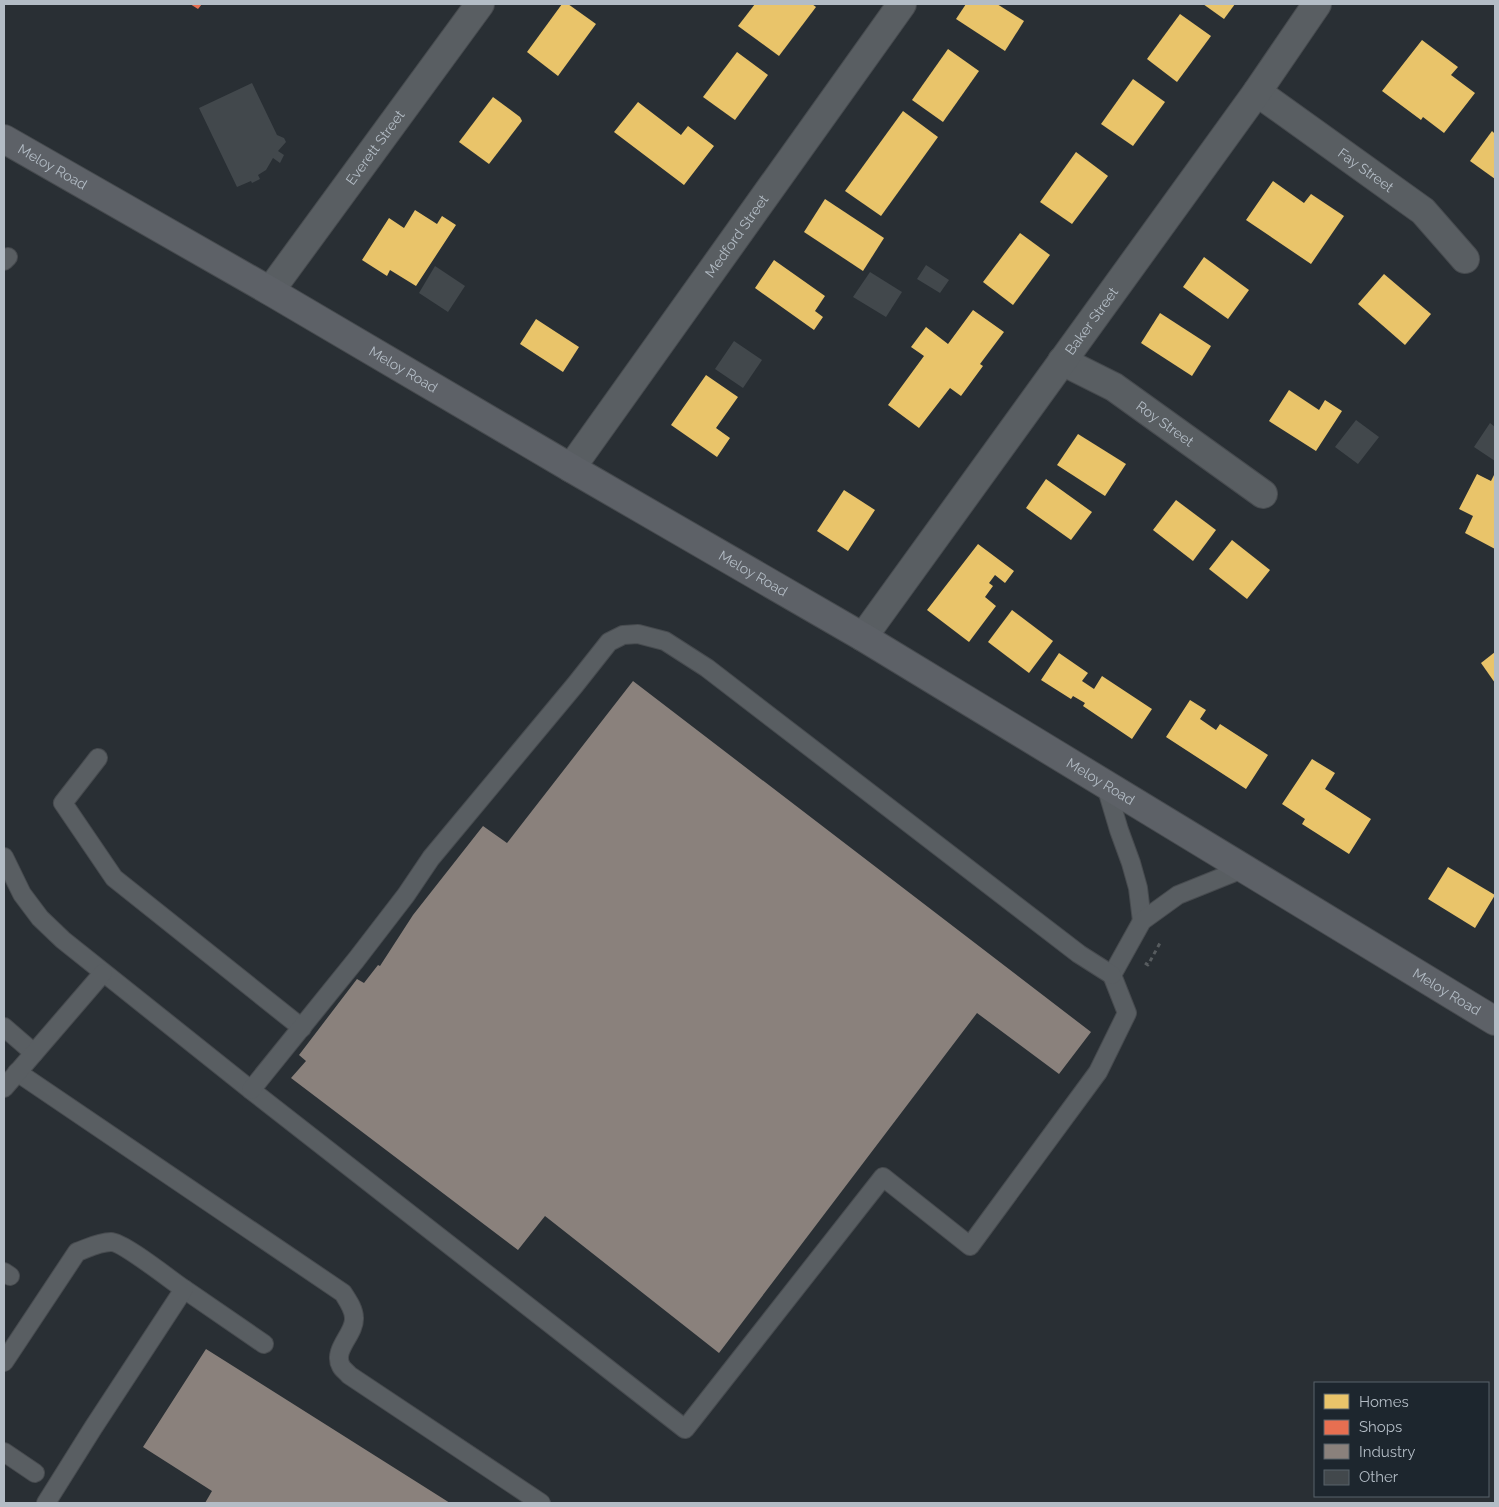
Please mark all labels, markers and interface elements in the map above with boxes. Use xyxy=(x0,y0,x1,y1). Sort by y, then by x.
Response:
street label: Everett Street xyxy=(343,107,408,188)
street label: Meloy Road xyxy=(15,141,90,193)
street label: Fay Street xyxy=(1335,145,1397,196)
street label: Medford Street xyxy=(702,191,772,280)
street label: Baker Street xyxy=(1062,284,1121,358)
street label: Meloy Road xyxy=(366,343,440,396)
street label: Roy Street xyxy=(1133,398,1197,450)
street label: Meloy Road xyxy=(716,547,790,600)
street label: Meloy Road xyxy=(1064,755,1138,808)
street label: Meloy Road xyxy=(1410,965,1484,1018)
legend xyxy=(1314,1382,1489,1497)
text: Homes xyxy=(1359,1393,1409,1411)
text: Shops xyxy=(1359,1418,1402,1436)
text: Industry xyxy=(1359,1443,1415,1461)
text: Other xyxy=(1359,1468,1399,1486)

